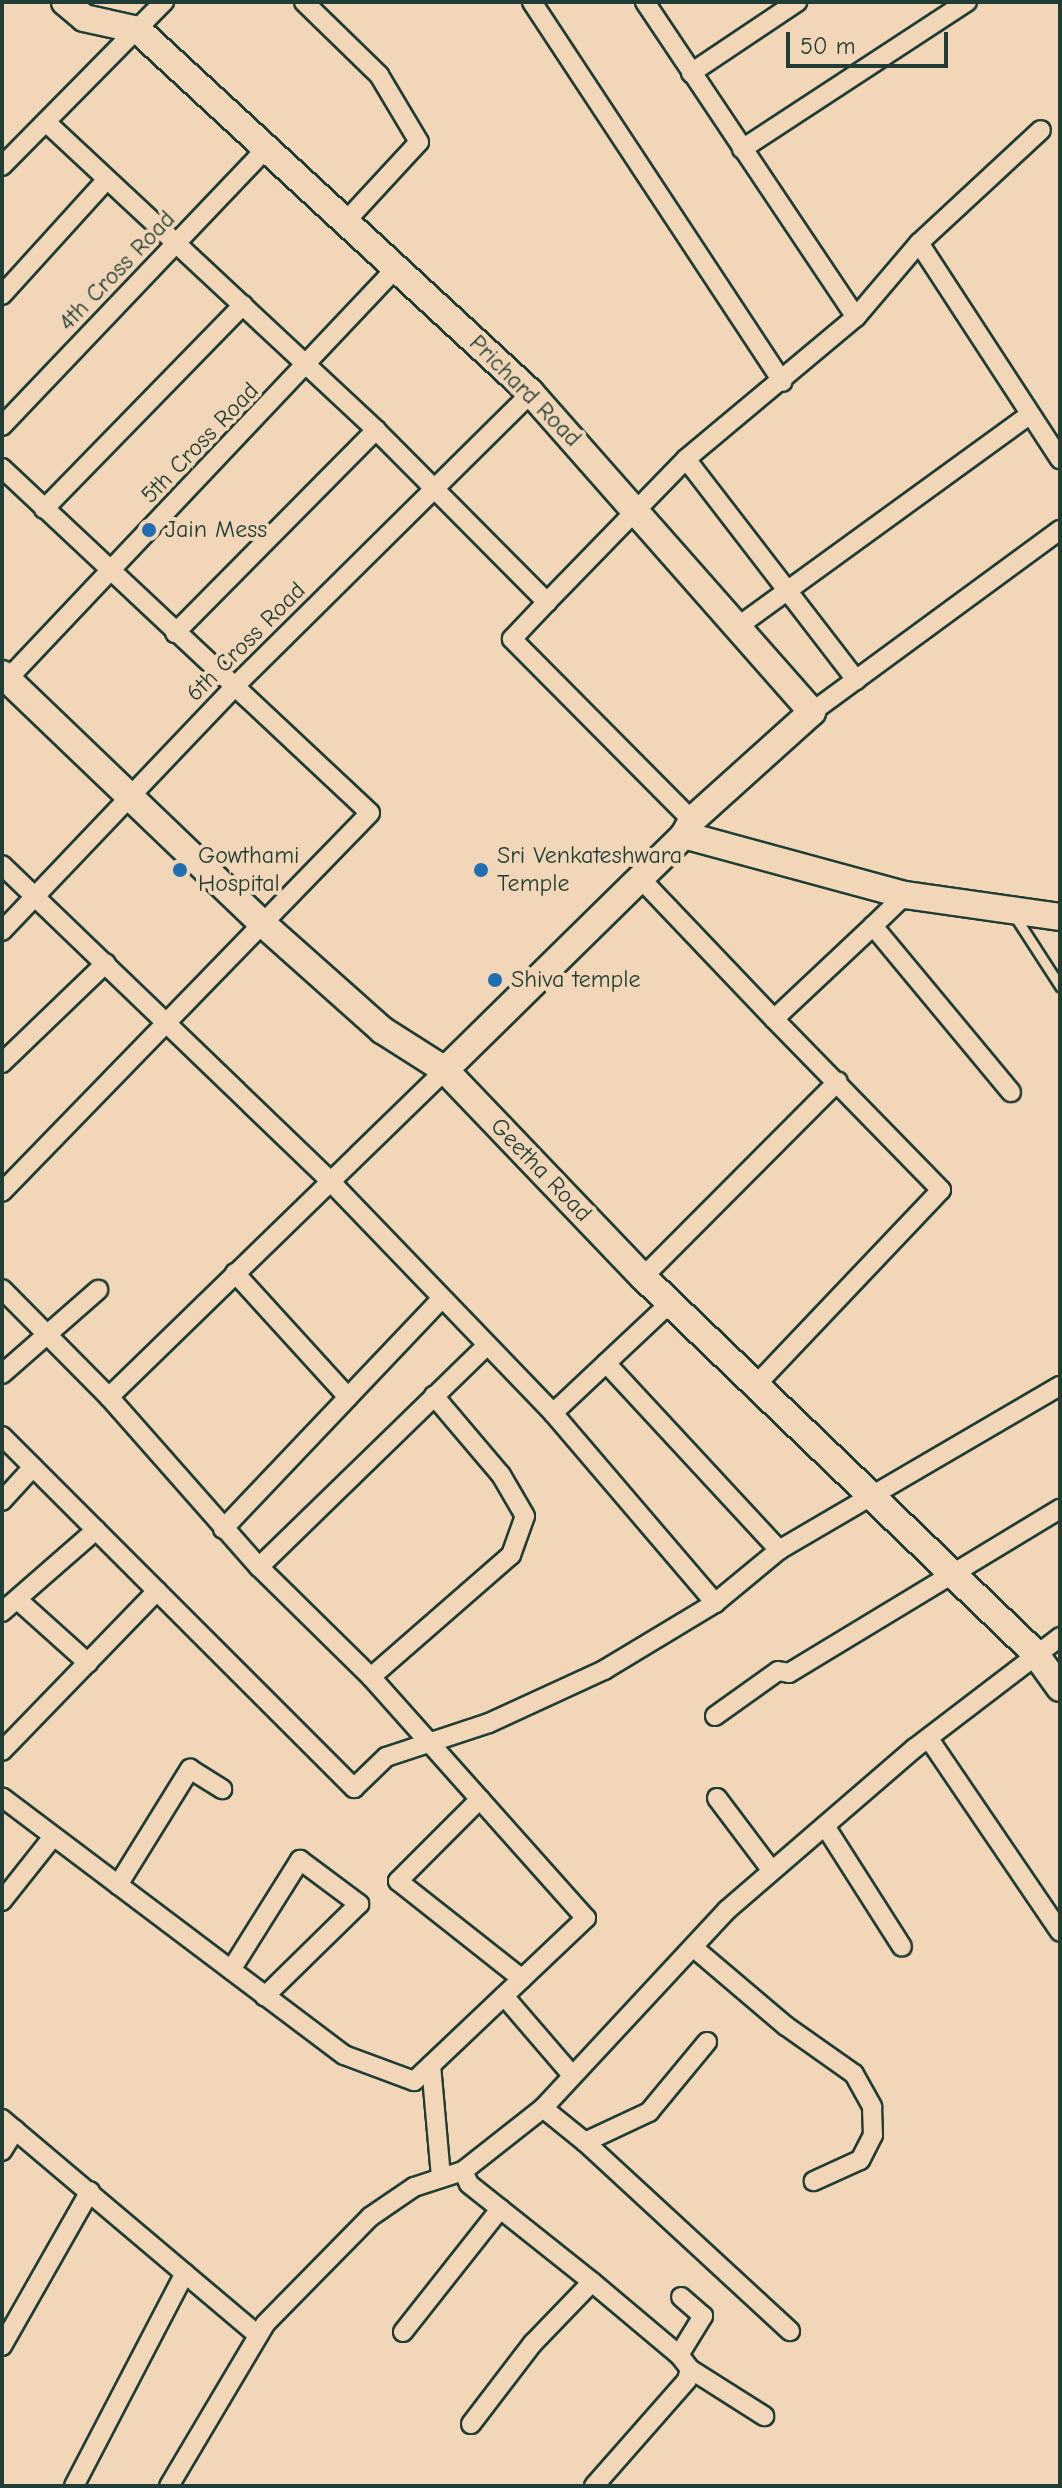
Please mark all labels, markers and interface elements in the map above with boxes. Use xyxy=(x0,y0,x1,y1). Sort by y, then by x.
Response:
scale bar xyxy=(790,16,952,66)
text: 50 m xyxy=(800,32,856,60)
street label: 4th Cross Road xyxy=(53,205,181,337)
street label: Prichard Road xyxy=(463,329,587,453)
street label: 5th Cross Road xyxy=(135,377,265,509)
place label: Jain Mess xyxy=(165,516,267,544)
marker: Jain Mess xyxy=(140,521,158,539)
street label: 6th Cross Road xyxy=(180,576,312,708)
place label: Gowthami Hospital xyxy=(198,842,299,898)
place label: Sri Venkateshwara Temple xyxy=(497,842,682,898)
marker: Gowthami Hospital xyxy=(169,859,191,881)
marker: Sri Venkateshwara Temple xyxy=(472,861,490,879)
place label: Shiva temple xyxy=(511,966,641,994)
marker: Shiva temple xyxy=(486,971,504,989)
street label: Geetha Road xyxy=(484,1112,598,1228)

